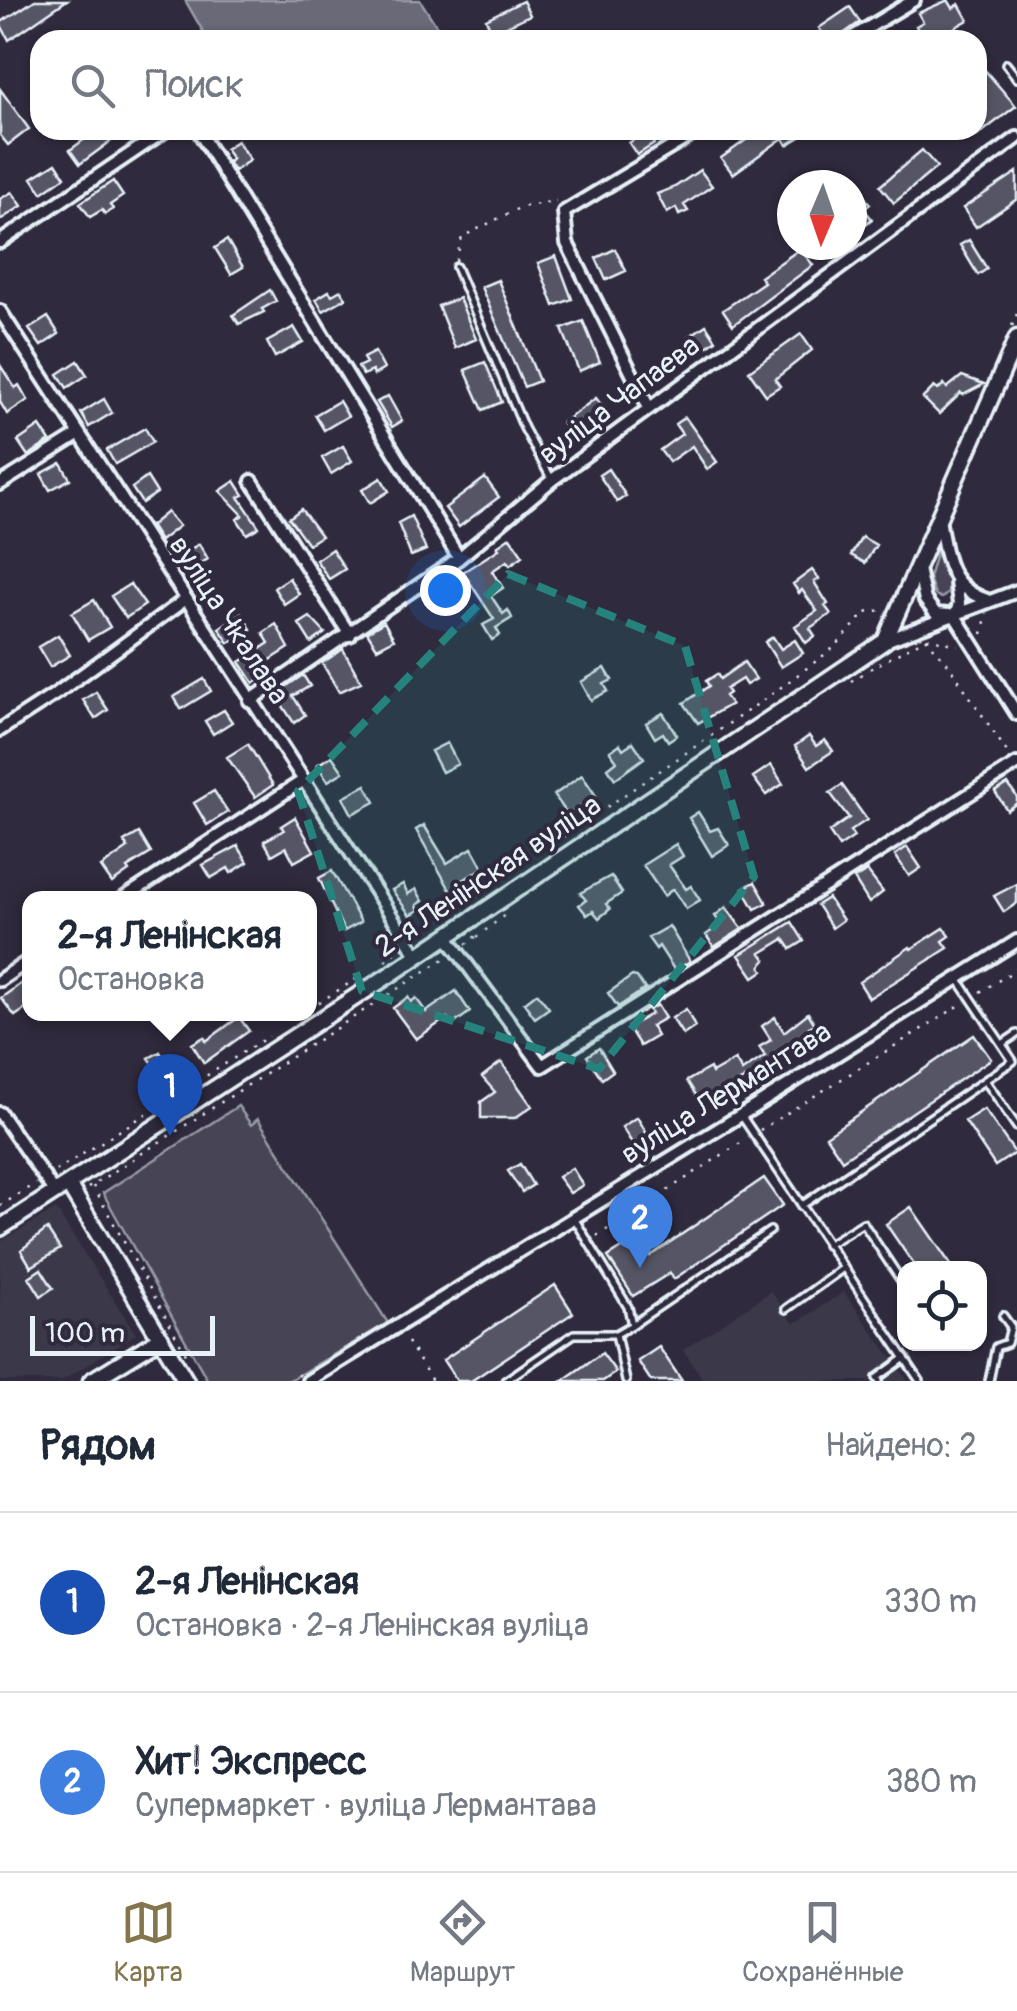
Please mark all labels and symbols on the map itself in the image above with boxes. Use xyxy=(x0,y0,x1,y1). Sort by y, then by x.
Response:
north arrow xyxy=(777,170,867,260)
street label: вуліца Чапаева xyxy=(531,327,707,473)
street label: вуліца Чкалава xyxy=(161,529,297,711)
your location xyxy=(420,565,471,616)
street label: 2-я Ленінская вуліца xyxy=(368,787,608,965)
street label: вуліца Лермантава xyxy=(614,1013,838,1173)
pin: 1 xyxy=(138,1054,202,1136)
pin: 2 xyxy=(608,1186,672,1268)
scale bar xyxy=(30,1311,215,1356)

